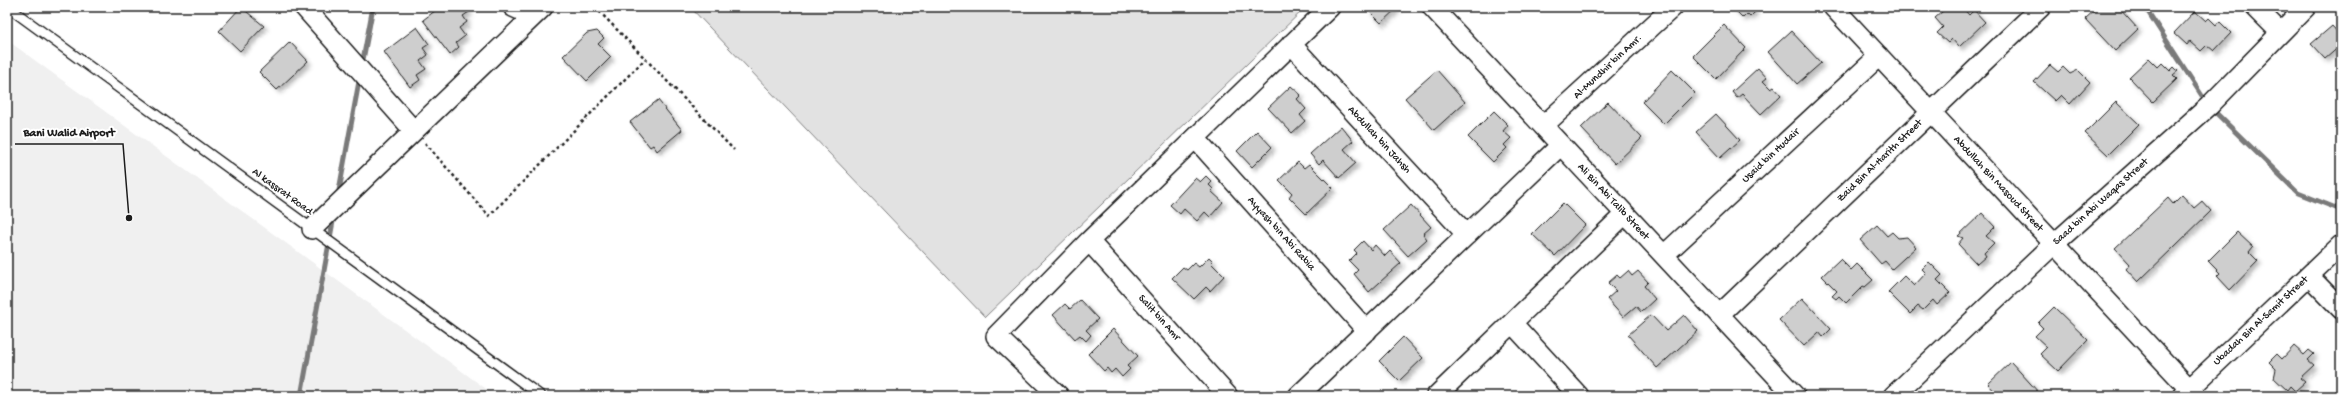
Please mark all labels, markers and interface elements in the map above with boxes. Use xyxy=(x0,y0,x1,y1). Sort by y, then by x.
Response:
street label: Al-Mundhir bin Amr. xyxy=(1571,32,1645,102)
street label: Abdullah bin Jahsh xyxy=(1345,104,1413,176)
street label: Zaid Bin Al-Harith Street xyxy=(1835,116,1926,205)
callout: Bani Walid Airport xyxy=(15,120,123,144)
street label: Usaid bin Hudair xyxy=(1740,126,1803,186)
text: Bani Walid Airport xyxy=(22,127,116,141)
street label: Abdullah Bin Masoud Street xyxy=(1951,134,2046,235)
street label: Saad bin Abi Waqas Street xyxy=(2051,155,2152,248)
street label: Ali Bin Abi Talib Street xyxy=(1575,161,1652,244)
street label: Al kassrat Road xyxy=(249,166,316,219)
street label: Ayyash bin Abi Rabia xyxy=(1245,195,1318,274)
street label: Ubadah Bin Al-Samit Street xyxy=(2211,273,2312,368)
street label: Salit bin Amr xyxy=(1135,293,1183,344)

